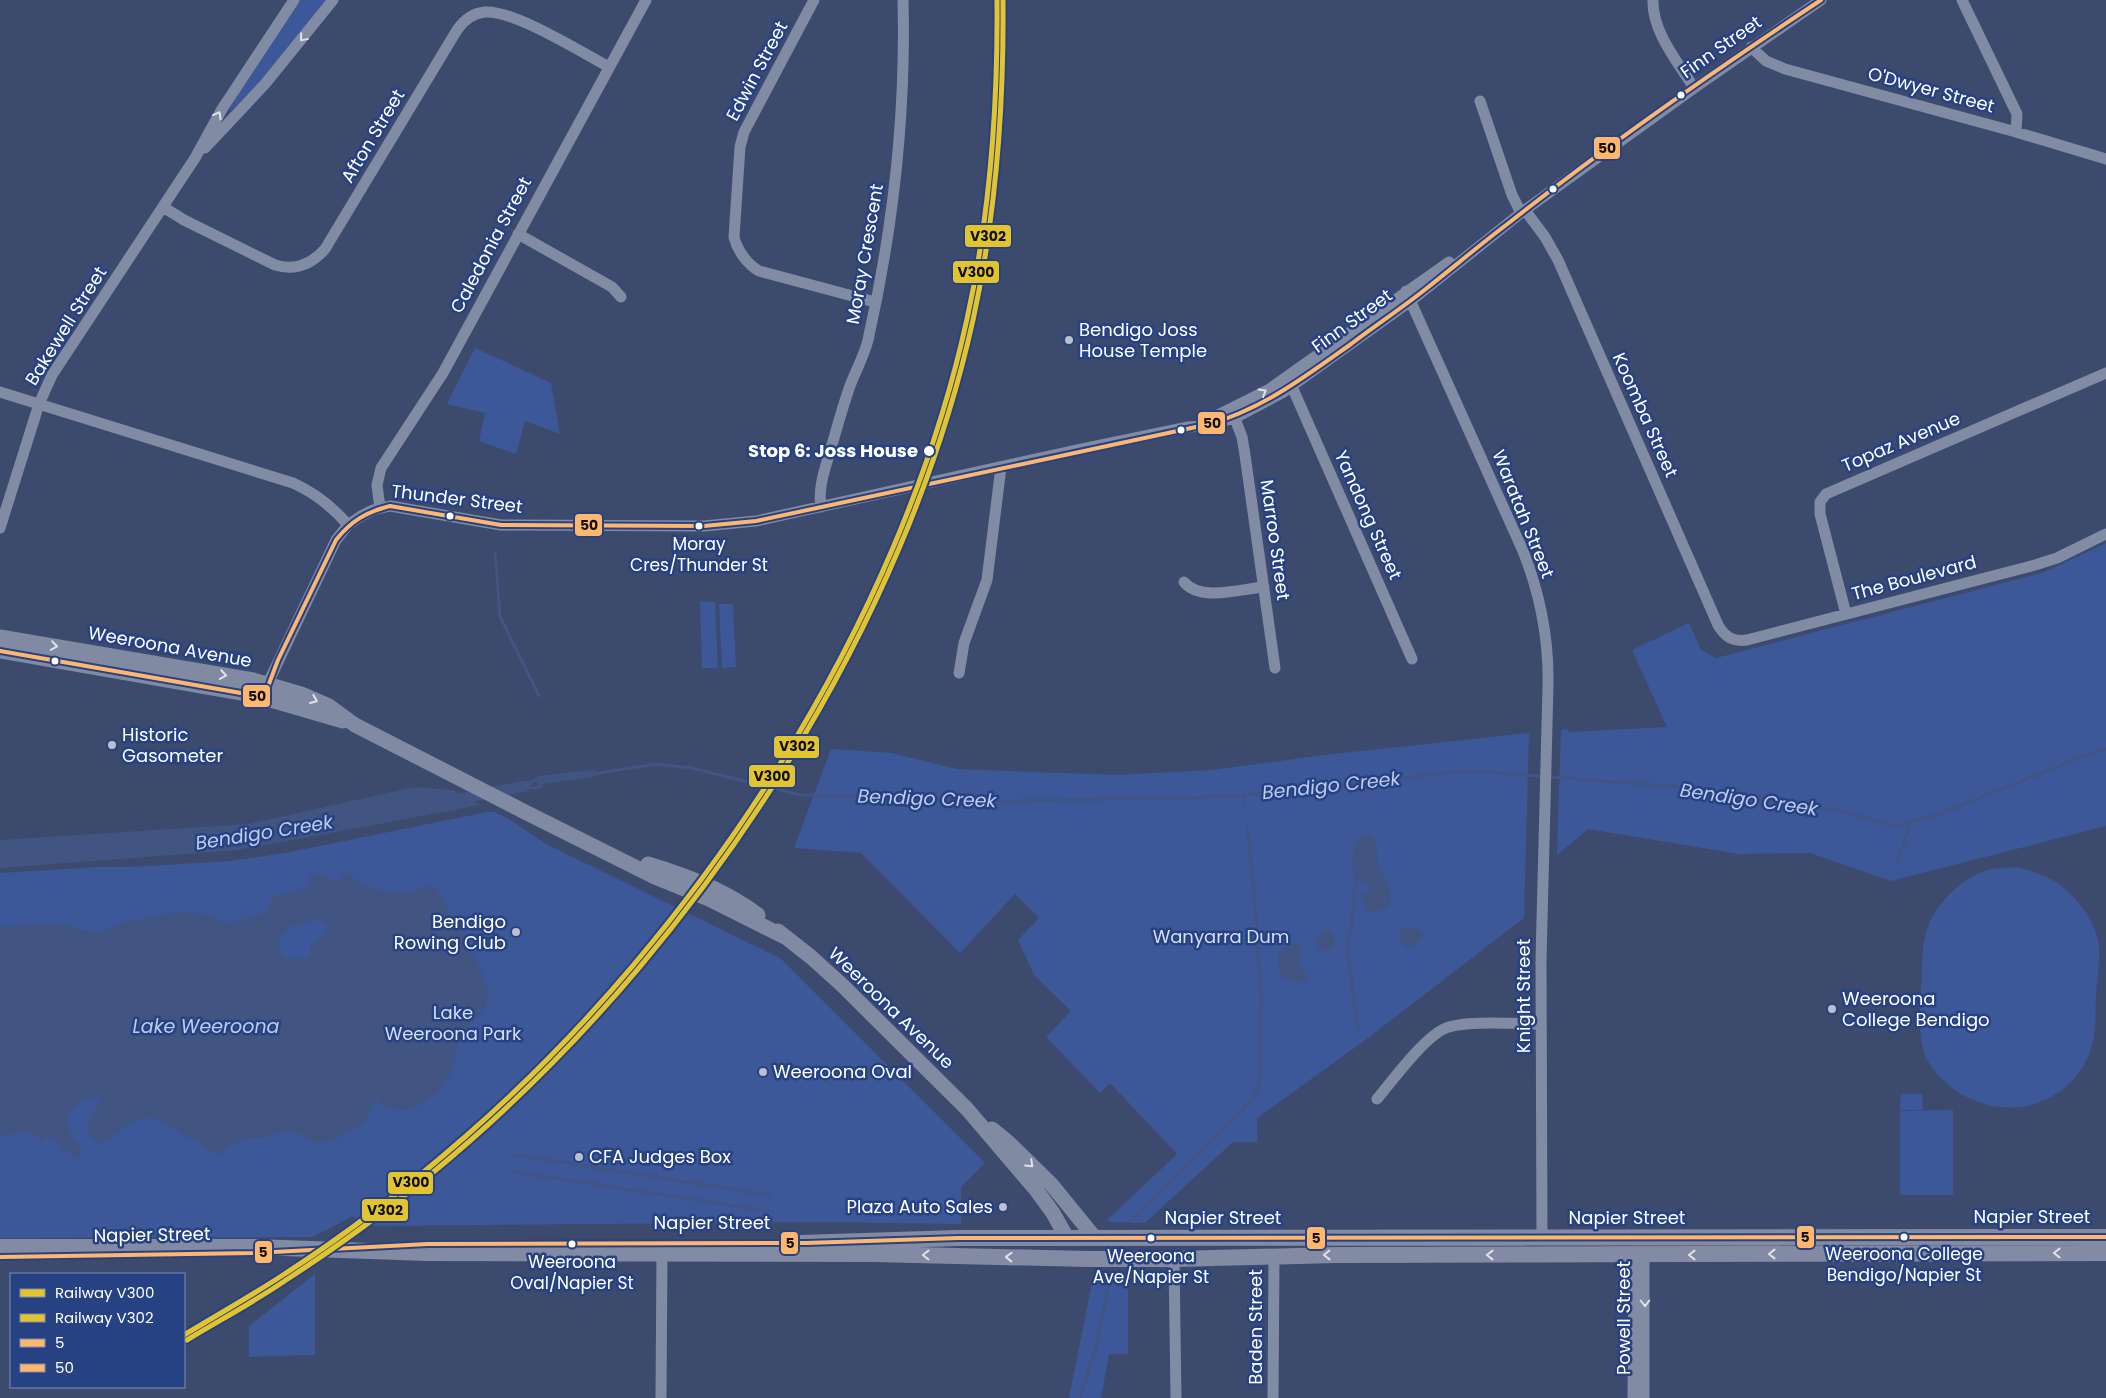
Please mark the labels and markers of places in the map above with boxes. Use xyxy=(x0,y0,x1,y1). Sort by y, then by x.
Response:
unlabelled marker xyxy=(1676,90,1686,100)
unlabelled marker xyxy=(1548,184,1558,194)
place label: Bendigo Joss House Temple xyxy=(1079,317,1207,363)
marker: Bendigo Joss House Temple xyxy=(1063,334,1075,346)
unlabelled marker xyxy=(1176,425,1186,435)
place label: Stop 6: Joss House xyxy=(748,438,918,463)
marker: Stop 6: Joss House xyxy=(922,444,936,458)
unlabelled marker xyxy=(445,511,455,521)
marker: Moray Cres/Thunder St xyxy=(694,521,704,531)
place label: Moray Cres/Thunder St xyxy=(630,532,768,577)
unlabelled marker xyxy=(50,656,60,666)
place label: Historic Gasometer xyxy=(122,722,223,768)
marker: Historic Gasometer xyxy=(106,739,118,751)
place label: Bendigo Rowing Club xyxy=(394,909,506,955)
marker: Bendigo Rowing Club xyxy=(510,926,522,938)
place label: Weeroona College Bendigo xyxy=(1842,986,1990,1032)
marker: Weeroona College Bendigo xyxy=(1826,1003,1838,1015)
place label: Weeroona Oval xyxy=(773,1059,912,1084)
marker: Weeroona Oval xyxy=(757,1066,769,1078)
place label: CFA Judges Box xyxy=(589,1144,731,1169)
marker: CFA Judges Box xyxy=(573,1151,585,1163)
place label: Plaza Auto Sales xyxy=(847,1194,993,1219)
marker: Plaza Auto Sales xyxy=(997,1201,1009,1213)
marker: Weeroona College Bendigo/Napier St xyxy=(1899,1232,1909,1242)
marker: Weeroona Ave/Napier St xyxy=(1146,1233,1156,1243)
marker: Weeroona Oval/Napier St xyxy=(567,1239,577,1249)
place label: Weeroona College Bendigo/Napier St xyxy=(1825,1242,1983,1287)
place label: Weeroona Ave/Napier St xyxy=(1093,1244,1209,1289)
place label: Weeroona Oval/Napier St xyxy=(510,1250,634,1295)

